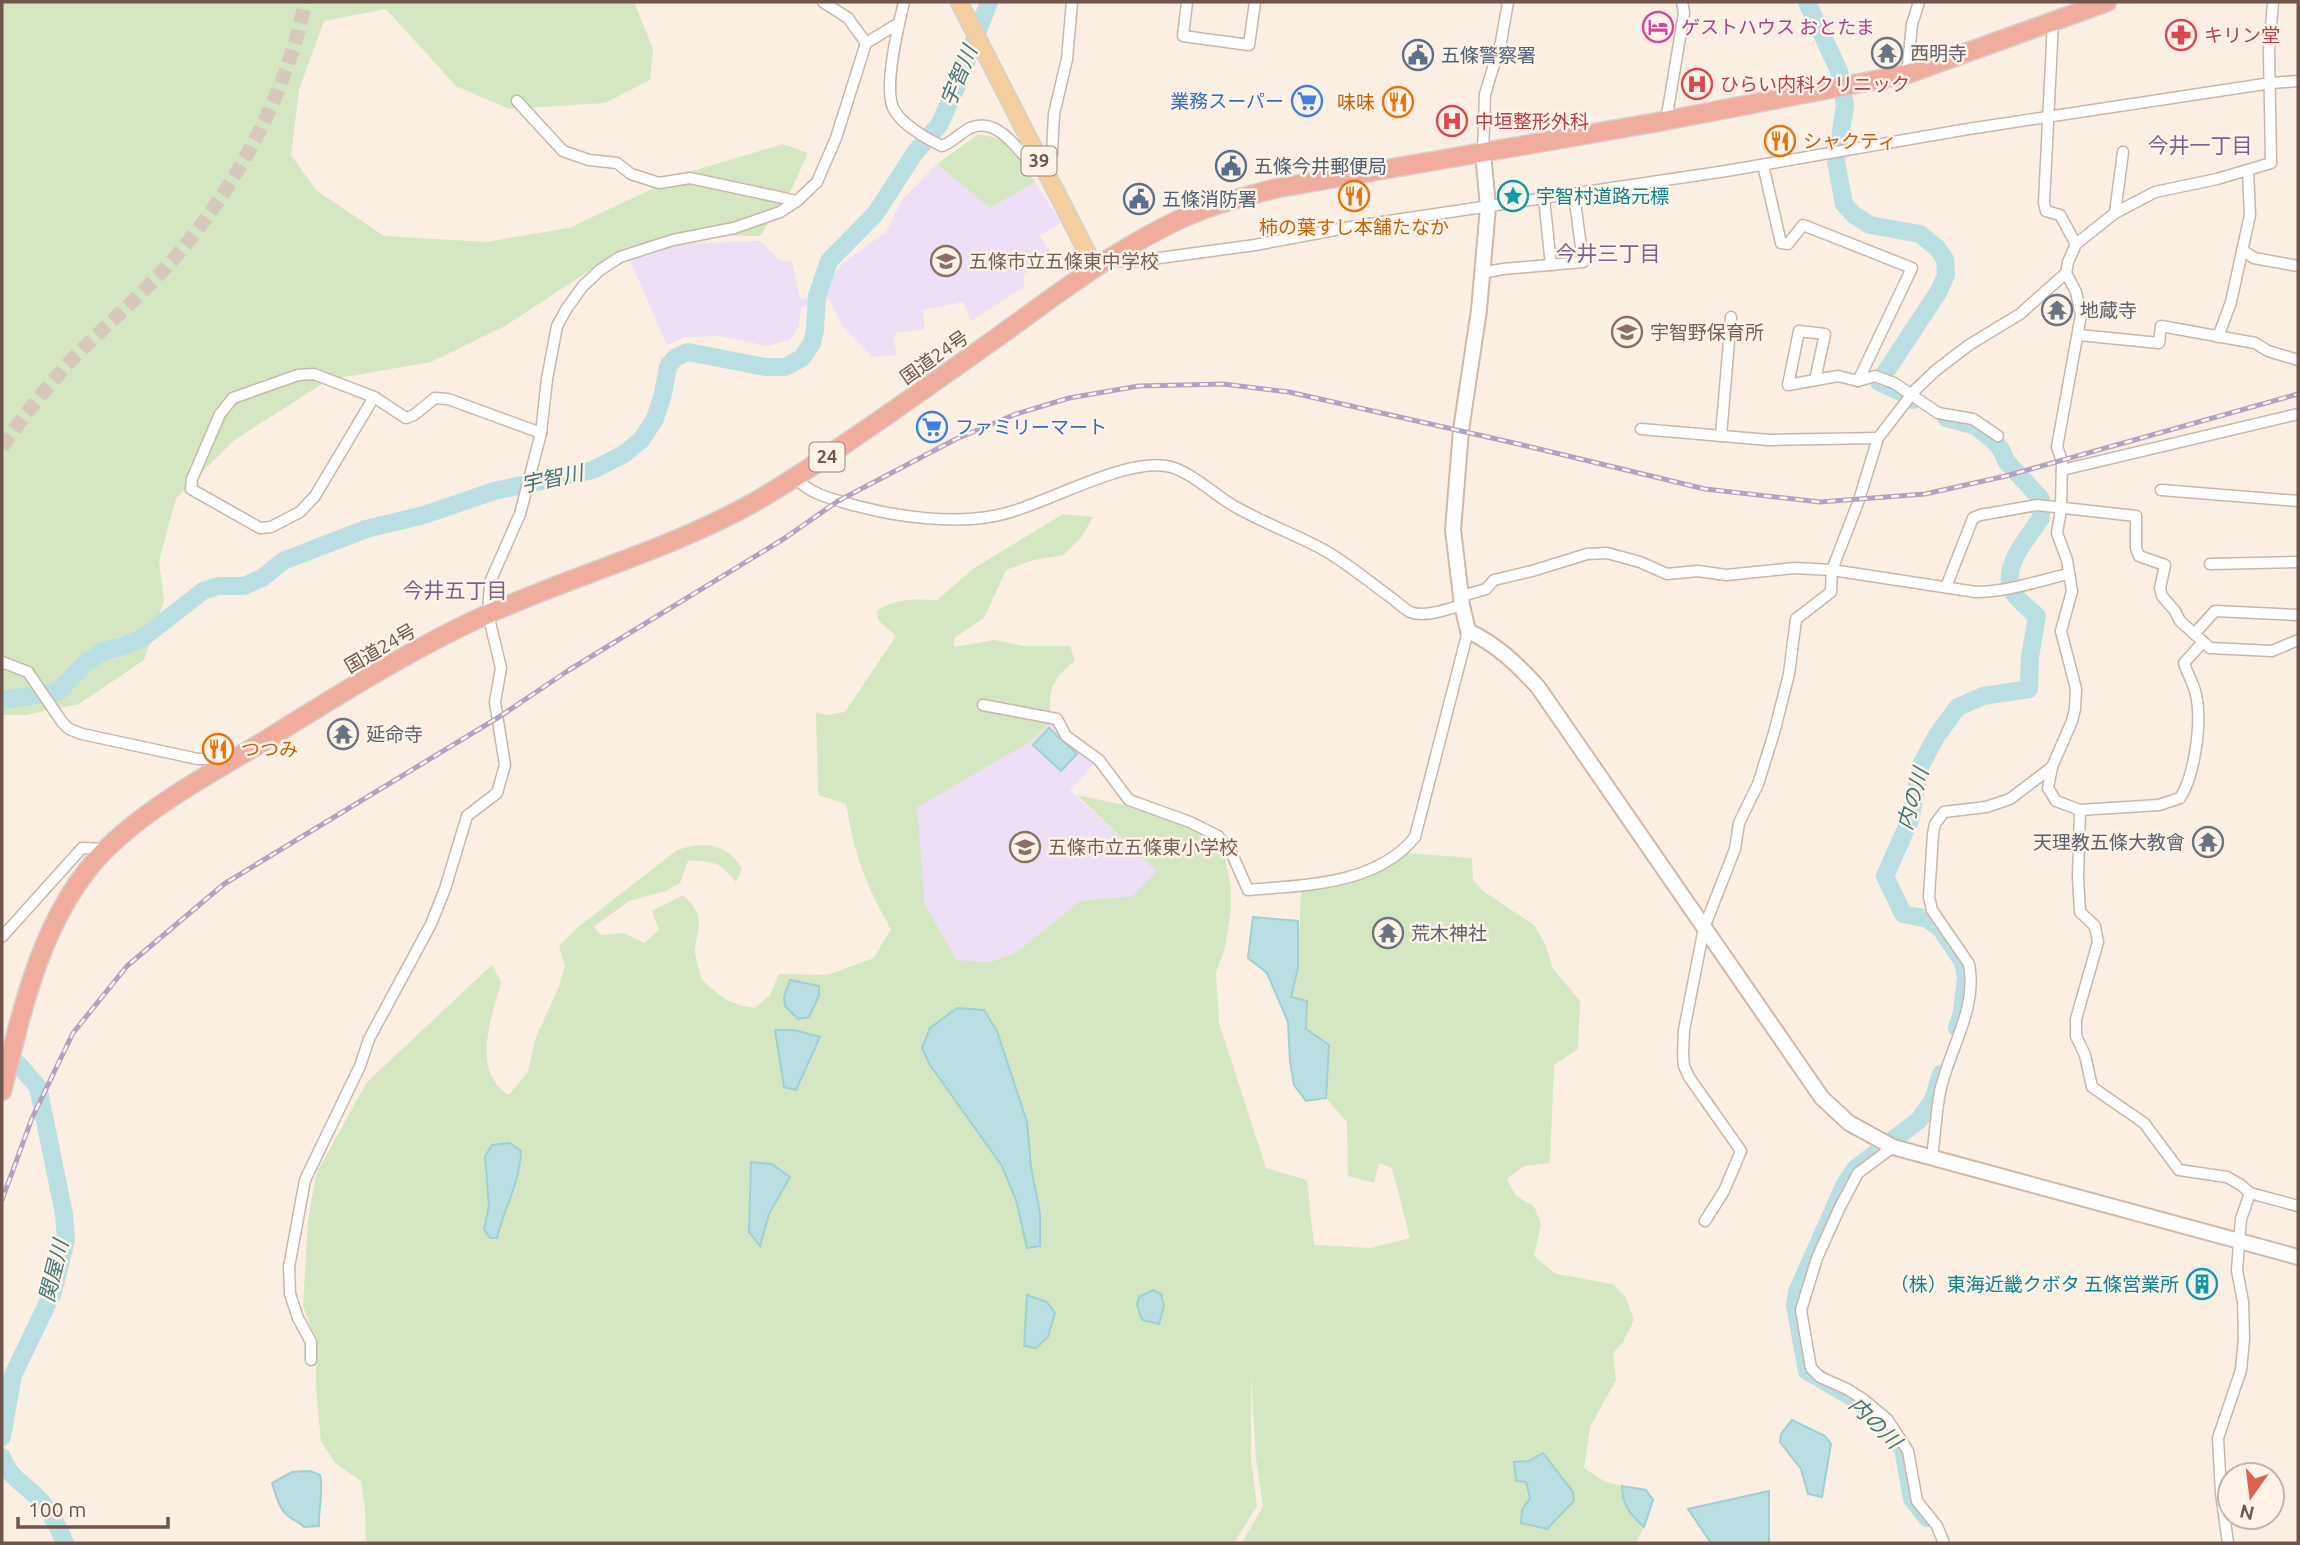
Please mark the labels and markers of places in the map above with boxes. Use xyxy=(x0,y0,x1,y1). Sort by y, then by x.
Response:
hotel icon: ゲストハウス おとたま xyxy=(1641,10,1675,44)
place label: ゲストハウス おとたま xyxy=(1681,16,1875,38)
pharmacy icon: キリン堂 xyxy=(2164,18,2198,52)
place label: キリン堂 xyxy=(2204,24,2280,46)
temple icon: 西明寺 xyxy=(1870,36,1904,70)
public building icon: 五條警察署 xyxy=(1401,38,1435,72)
place label: 西明寺 xyxy=(1910,42,1967,64)
place label: 五條警察署 xyxy=(1441,44,1536,66)
hospital icon: ひらい内科クリニック xyxy=(1680,67,1714,101)
place label: ひらい内科クリニック xyxy=(1720,73,1910,95)
supermarket icon: 業務スーパー xyxy=(1290,84,1324,118)
restaurant icon: 味味 xyxy=(1381,85,1415,119)
place label: 業務スーパー xyxy=(1170,90,1284,112)
place label: 味味 xyxy=(1337,91,1375,113)
hospital icon: 中垣整形外科 xyxy=(1435,104,1469,138)
place label: 中垣整形外科 xyxy=(1475,110,1589,132)
restaurant icon: シャクティ xyxy=(1763,124,1797,158)
place label: シャクティ xyxy=(1803,130,1897,152)
public building icon: 五條今井郵便局 xyxy=(1214,149,1248,183)
place label: 五條今井郵便局 xyxy=(1254,155,1387,177)
restaurant icon: 柿の葉すし本舗たなか xyxy=(1337,179,1371,213)
place icon: 宇智村道路元標 xyxy=(1496,179,1530,213)
public building icon: 五條消防署 xyxy=(1122,182,1156,216)
place label: 宇智村道路元標 xyxy=(1536,185,1669,207)
place label: 五條消防署 xyxy=(1162,188,1257,210)
place label: 柿の葉すし本舗たなか xyxy=(1259,216,1449,238)
school or university icon: 五條市立五條東中学校 xyxy=(929,244,963,278)
place label: 五條市立五條東中学校 xyxy=(969,250,1159,272)
temple icon: 地蔵寺 xyxy=(2040,293,2074,327)
place label: 地蔵寺 xyxy=(2080,299,2137,321)
school or university icon: 宇智野保育所 xyxy=(1610,315,1644,349)
place label: 宇智野保育所 xyxy=(1650,321,1764,343)
supermarket icon: ファミリーマート xyxy=(915,410,949,444)
place label: ファミリーマート xyxy=(955,416,1107,438)
temple icon: 延命寺 xyxy=(326,717,360,751)
place label: 延命寺 xyxy=(366,723,423,745)
restaurant icon: つつみ xyxy=(201,732,235,766)
place label: つつみ xyxy=(241,738,298,760)
temple icon: 天理教五條大教會 xyxy=(2191,825,2225,859)
school or university icon: 五條市立五條東小学校 xyxy=(1008,830,1042,864)
place label: 天理教五條大教會 xyxy=(2033,831,2185,853)
place label: 五條市立五條東小学校 xyxy=(1048,836,1238,858)
temple icon: 荒木神社 xyxy=(1371,916,1405,950)
place label: 荒木神社 xyxy=(1411,922,1487,944)
building icon: （株）東海近畿クボタ 五條営業所 xyxy=(2185,1267,2219,1301)
place label: （株）東海近畿クボタ 五條営業所 xyxy=(1890,1273,2179,1295)

